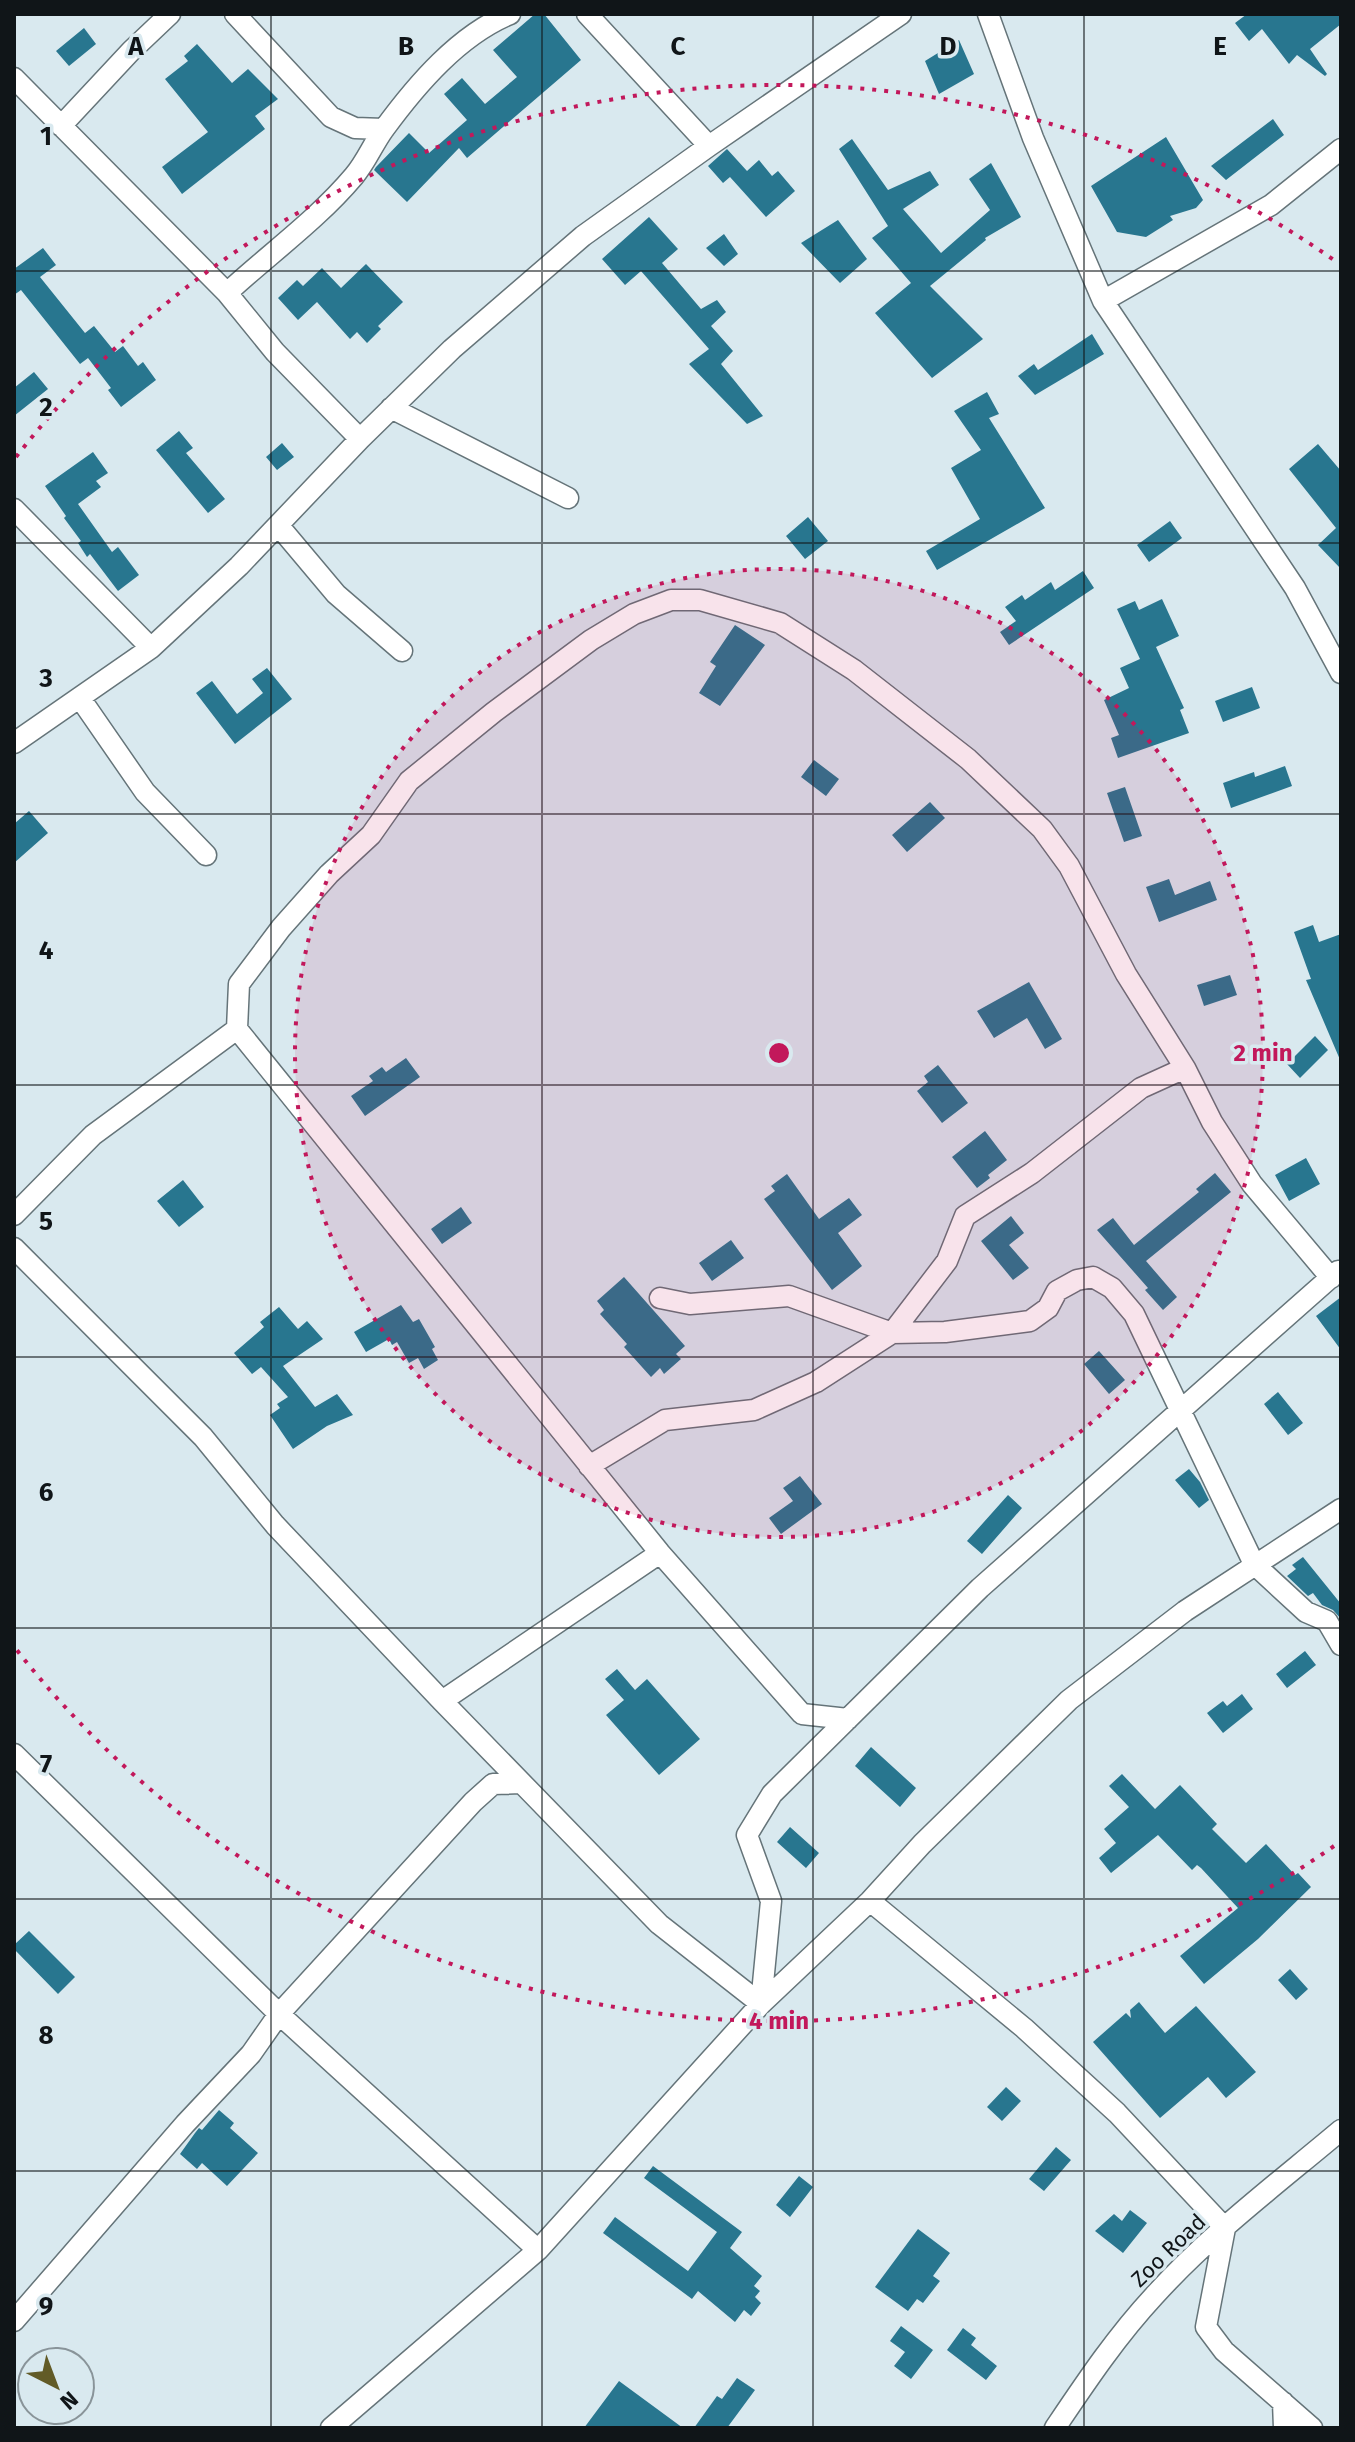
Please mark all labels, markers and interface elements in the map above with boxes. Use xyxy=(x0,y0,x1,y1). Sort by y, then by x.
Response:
text: A xyxy=(127,31,144,62)
text: B xyxy=(398,31,414,62)
text: C xyxy=(671,31,686,62)
text: D xyxy=(940,31,957,62)
text: E xyxy=(1213,31,1227,62)
text: 1 xyxy=(40,121,52,152)
text: 2 xyxy=(39,392,53,423)
text: 3 xyxy=(38,663,53,694)
text: 4 xyxy=(39,935,54,966)
centre of rings xyxy=(765,1039,793,1067)
text: 2 min xyxy=(1234,1039,1293,1067)
text: 5 xyxy=(39,1206,53,1237)
text: 6 xyxy=(39,1477,54,1508)
text: 7 xyxy=(40,1749,52,1780)
text: 4 min xyxy=(749,2007,809,2035)
text: 8 xyxy=(38,2020,54,2051)
street label: Zoo Road xyxy=(1125,2208,1211,2292)
text: 9 xyxy=(39,2291,53,2322)
north arrow xyxy=(16,2346,96,2426)
text: N xyxy=(55,2386,84,2415)

